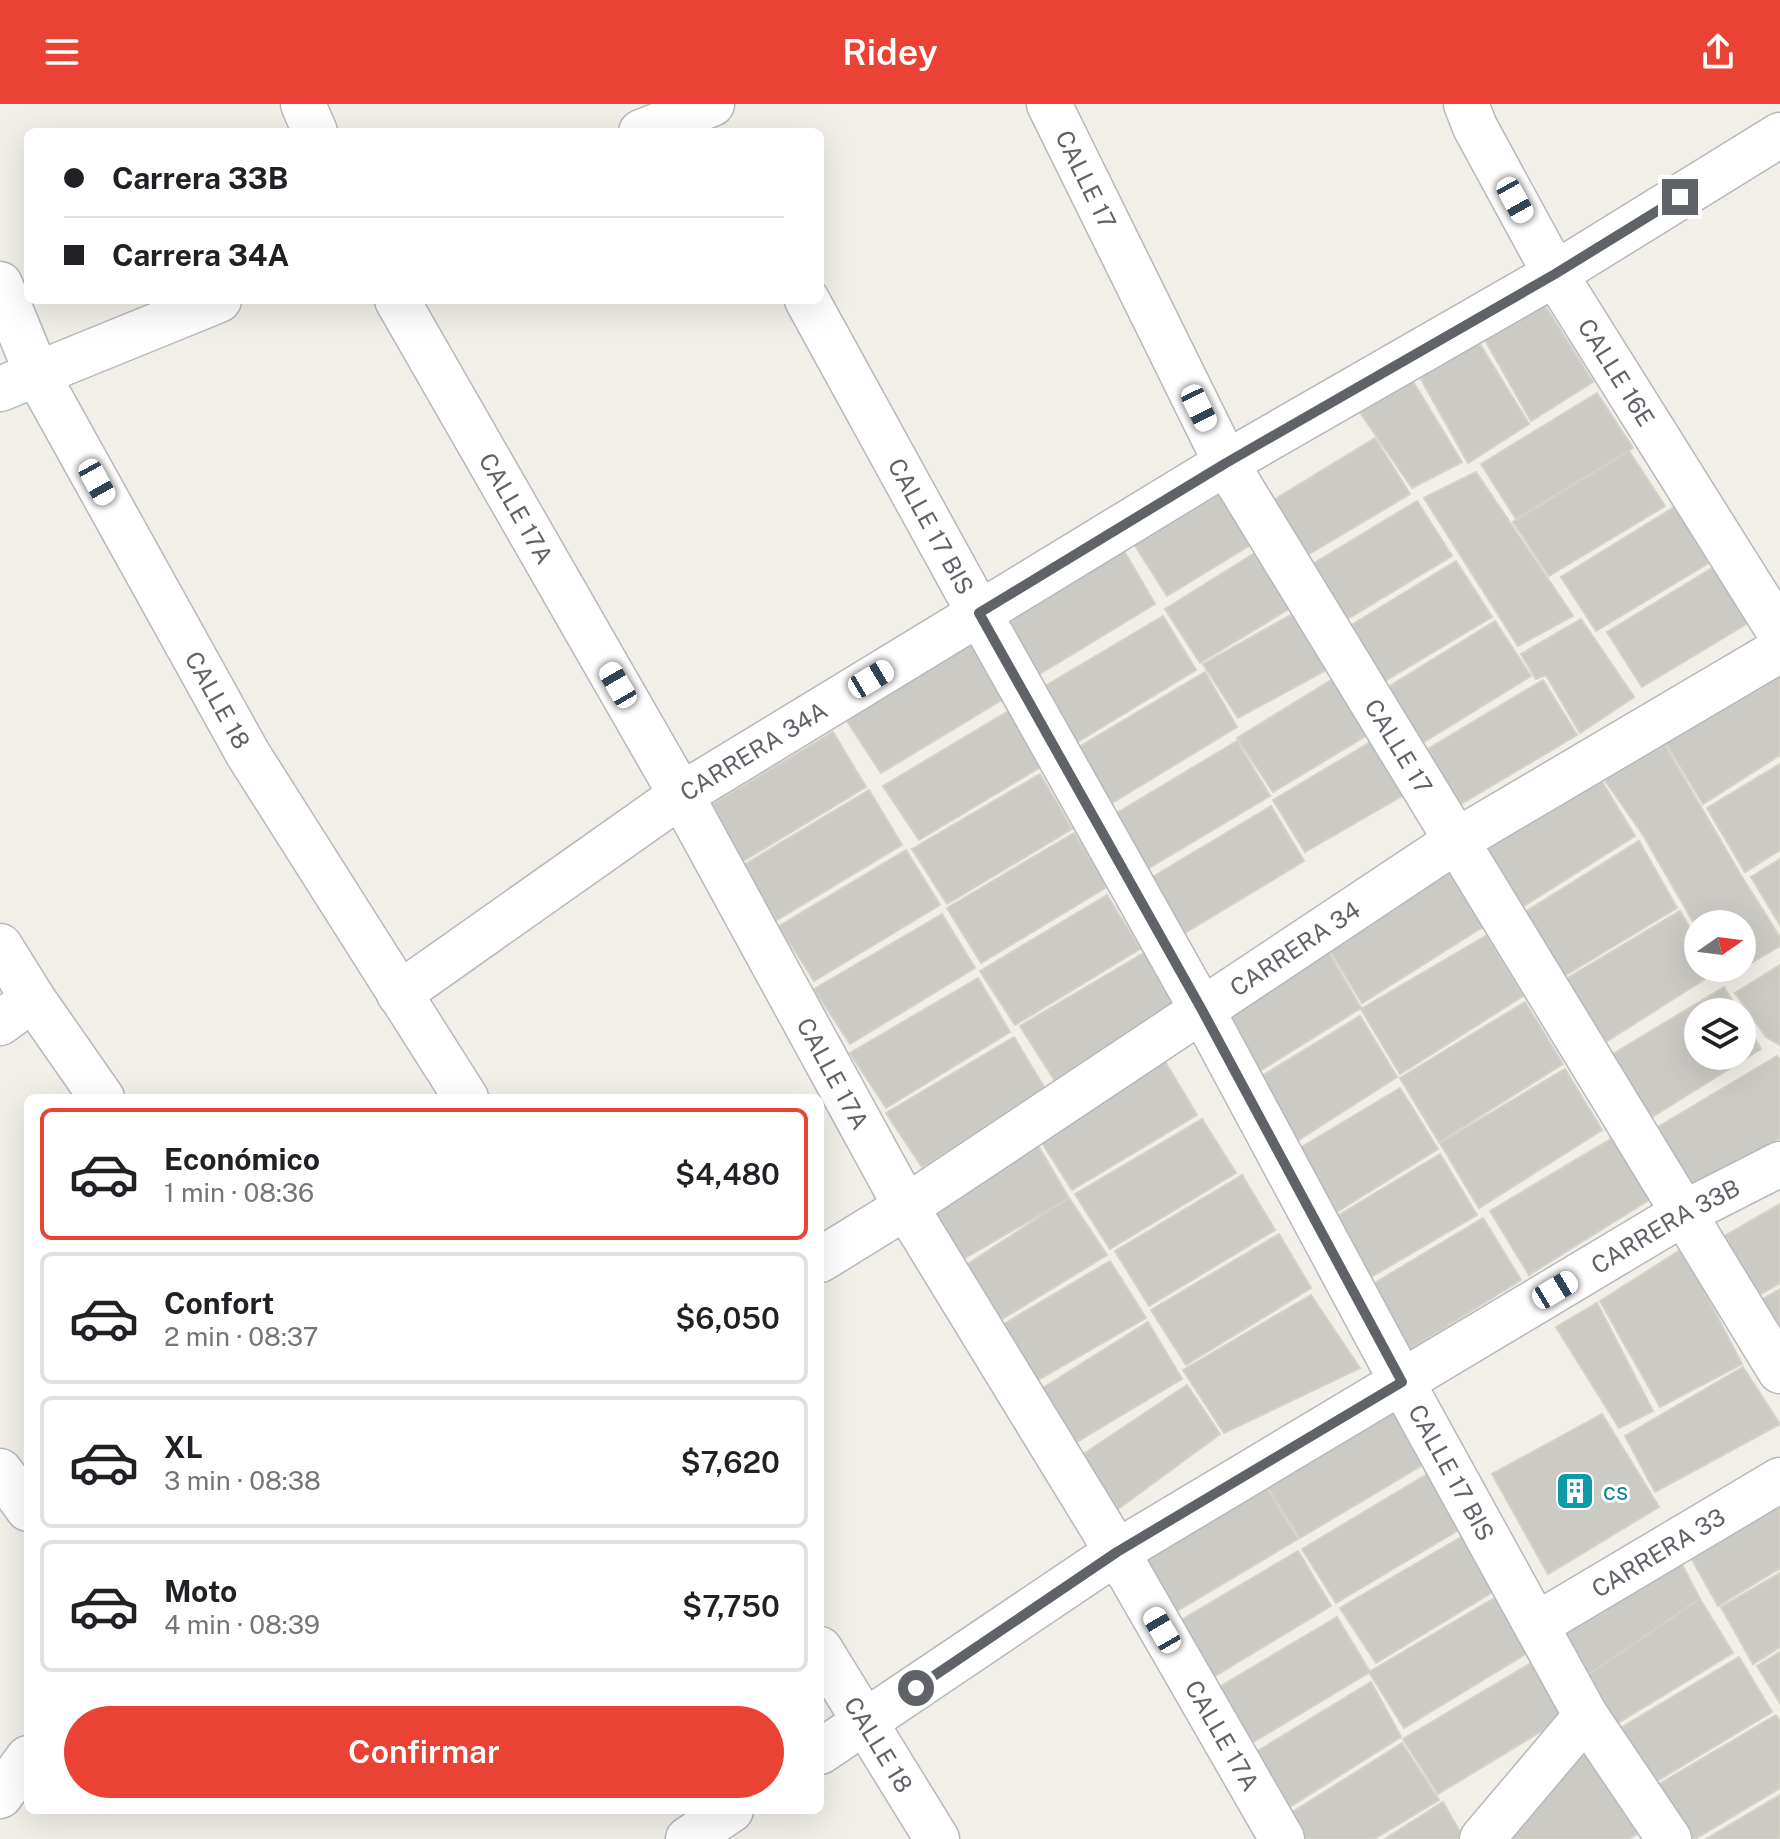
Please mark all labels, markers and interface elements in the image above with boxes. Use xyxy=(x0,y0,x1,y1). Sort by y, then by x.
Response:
icon: menu xyxy=(40,30,84,74)
icon: share xyxy=(1696,30,1740,74)
text: Ridey xyxy=(842,31,938,73)
street label: CALLE 17 xyxy=(1050,126,1122,233)
text: Carrera 33B xyxy=(112,160,288,196)
car xyxy=(1493,173,1537,227)
route end xyxy=(1662,179,1698,215)
text: Carrera 34A xyxy=(112,237,289,273)
street label: CALLE 16E xyxy=(1572,313,1661,431)
car xyxy=(1178,381,1220,435)
street label: CALLE 17A xyxy=(474,448,559,568)
street label: CALLE 17 BIS xyxy=(883,453,980,599)
car xyxy=(75,455,119,509)
street label: CALLE 18 xyxy=(180,646,256,753)
car xyxy=(844,656,898,702)
car xyxy=(596,658,640,712)
street label: CALLE 17 xyxy=(1359,694,1438,799)
street label: CARRERA 34A xyxy=(675,695,832,806)
street label: CARRERA 34 xyxy=(1224,895,1365,1002)
north arrow xyxy=(1684,910,1756,982)
map controls xyxy=(1684,910,1756,1070)
button: layers xyxy=(1684,998,1756,1070)
street label: CALLE 17A xyxy=(791,1013,875,1134)
icon: car xyxy=(68,1138,140,1210)
text: Económico xyxy=(164,1141,320,1177)
text: $4,480 xyxy=(675,1156,780,1192)
street label: CARRERA 33B xyxy=(1586,1173,1744,1279)
text: 1 min · 08:36 xyxy=(164,1177,314,1208)
car xyxy=(1528,1267,1582,1313)
icon: car xyxy=(68,1282,140,1354)
text: Confort xyxy=(164,1285,274,1321)
text: $6,050 xyxy=(675,1300,780,1336)
text: 2 min · 08:37 xyxy=(164,1321,318,1352)
street label: CALLE 17 BIS xyxy=(1403,1399,1500,1545)
icon: car xyxy=(68,1426,140,1498)
text: XL xyxy=(164,1429,203,1465)
text: $7,620 xyxy=(680,1444,780,1480)
text: 3 min · 08:38 xyxy=(164,1465,321,1496)
building icon: cs xyxy=(1554,1470,1596,1512)
place label: cs xyxy=(1603,1477,1628,1505)
street label: CARRERA 33 xyxy=(1586,1502,1730,1603)
icon: car xyxy=(68,1570,140,1642)
text: Moto xyxy=(164,1573,237,1609)
text: $7,750 xyxy=(682,1588,780,1624)
car xyxy=(1140,1603,1184,1657)
text: 4 min · 08:39 xyxy=(164,1609,320,1640)
route start xyxy=(898,1670,934,1706)
street label: CALLE 17A xyxy=(1180,1675,1265,1796)
street label: CALLE 18 xyxy=(839,1691,919,1797)
button: Confirmar xyxy=(64,1706,784,1798)

